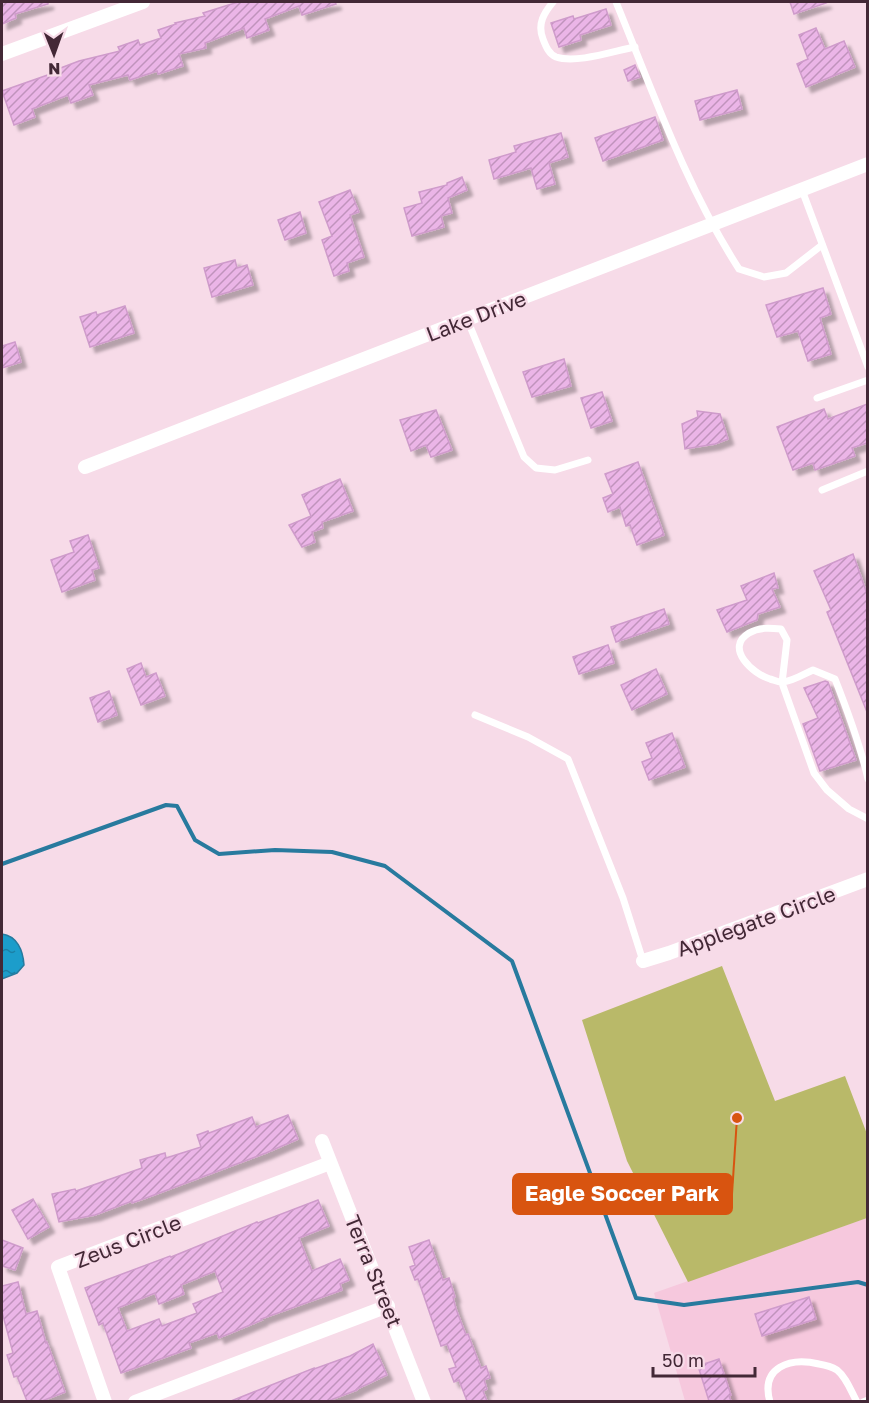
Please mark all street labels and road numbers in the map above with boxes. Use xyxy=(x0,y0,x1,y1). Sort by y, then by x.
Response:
street label: Lake Drive xyxy=(422,285,530,347)
street label: Applegate Circle xyxy=(673,880,839,962)
street label: Zeus Circle xyxy=(71,1209,185,1273)
street label: Terra Street xyxy=(340,1211,408,1331)

